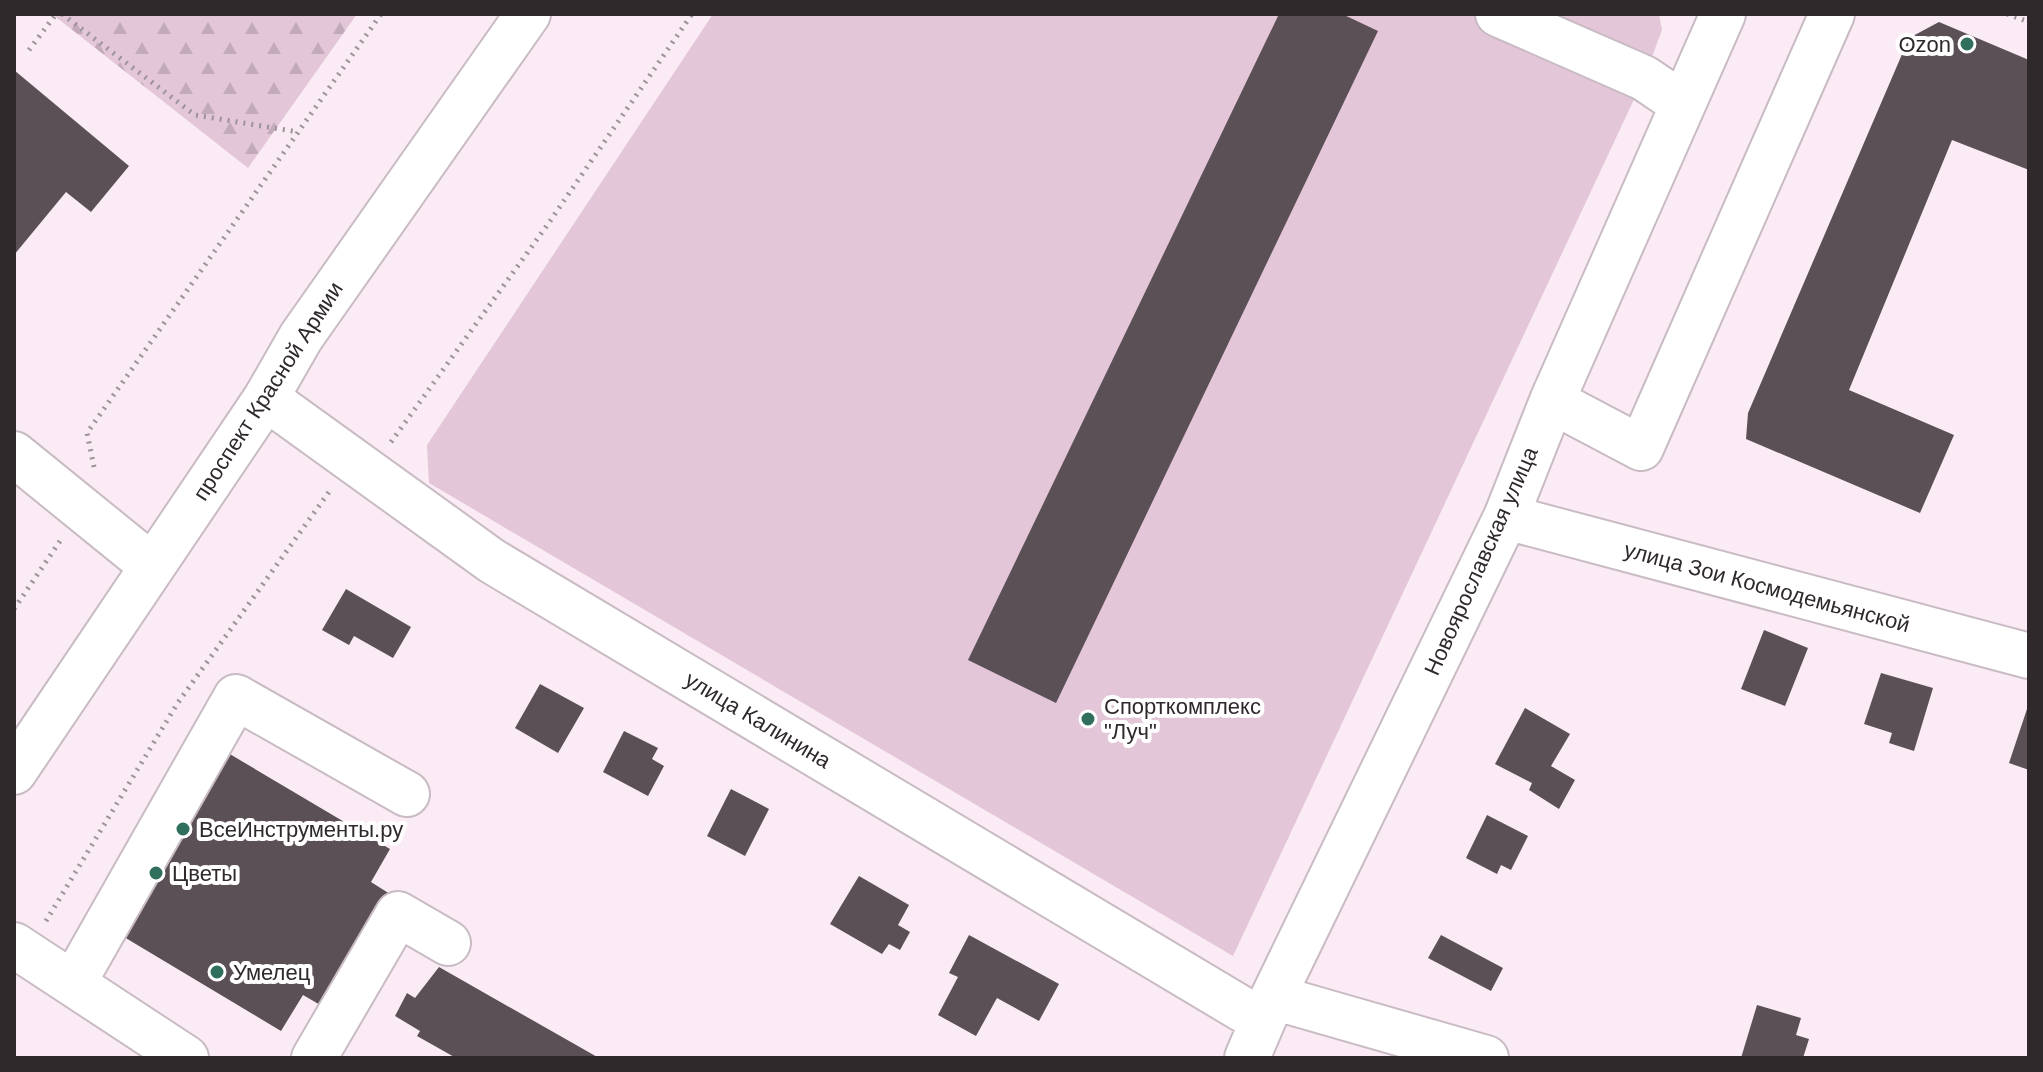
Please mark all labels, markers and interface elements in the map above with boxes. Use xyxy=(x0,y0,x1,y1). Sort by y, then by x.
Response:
place label: Ozon xyxy=(1898,32,1951,57)
marker: Ozon xyxy=(1958,35,1976,53)
street label: проспект Красной Армии xyxy=(188,277,348,505)
street label: Новоярославская улица xyxy=(1419,442,1543,679)
street label: улица Зои Космодемьянской xyxy=(1622,537,1912,637)
street label: улица Калинина xyxy=(681,667,836,774)
place label: Спорткомплекс "Луч" xyxy=(1104,694,1261,744)
marker: Спорткомплекс "Луч" xyxy=(1079,710,1097,728)
place label: ВсеИнструменты.ру xyxy=(199,817,403,842)
marker: ВсеИнструменты.ру xyxy=(174,820,192,838)
place label: Цветы xyxy=(172,861,237,886)
marker: Цветы xyxy=(147,864,165,882)
place label: Умелец xyxy=(233,960,311,985)
marker: Умелец xyxy=(208,963,226,981)

